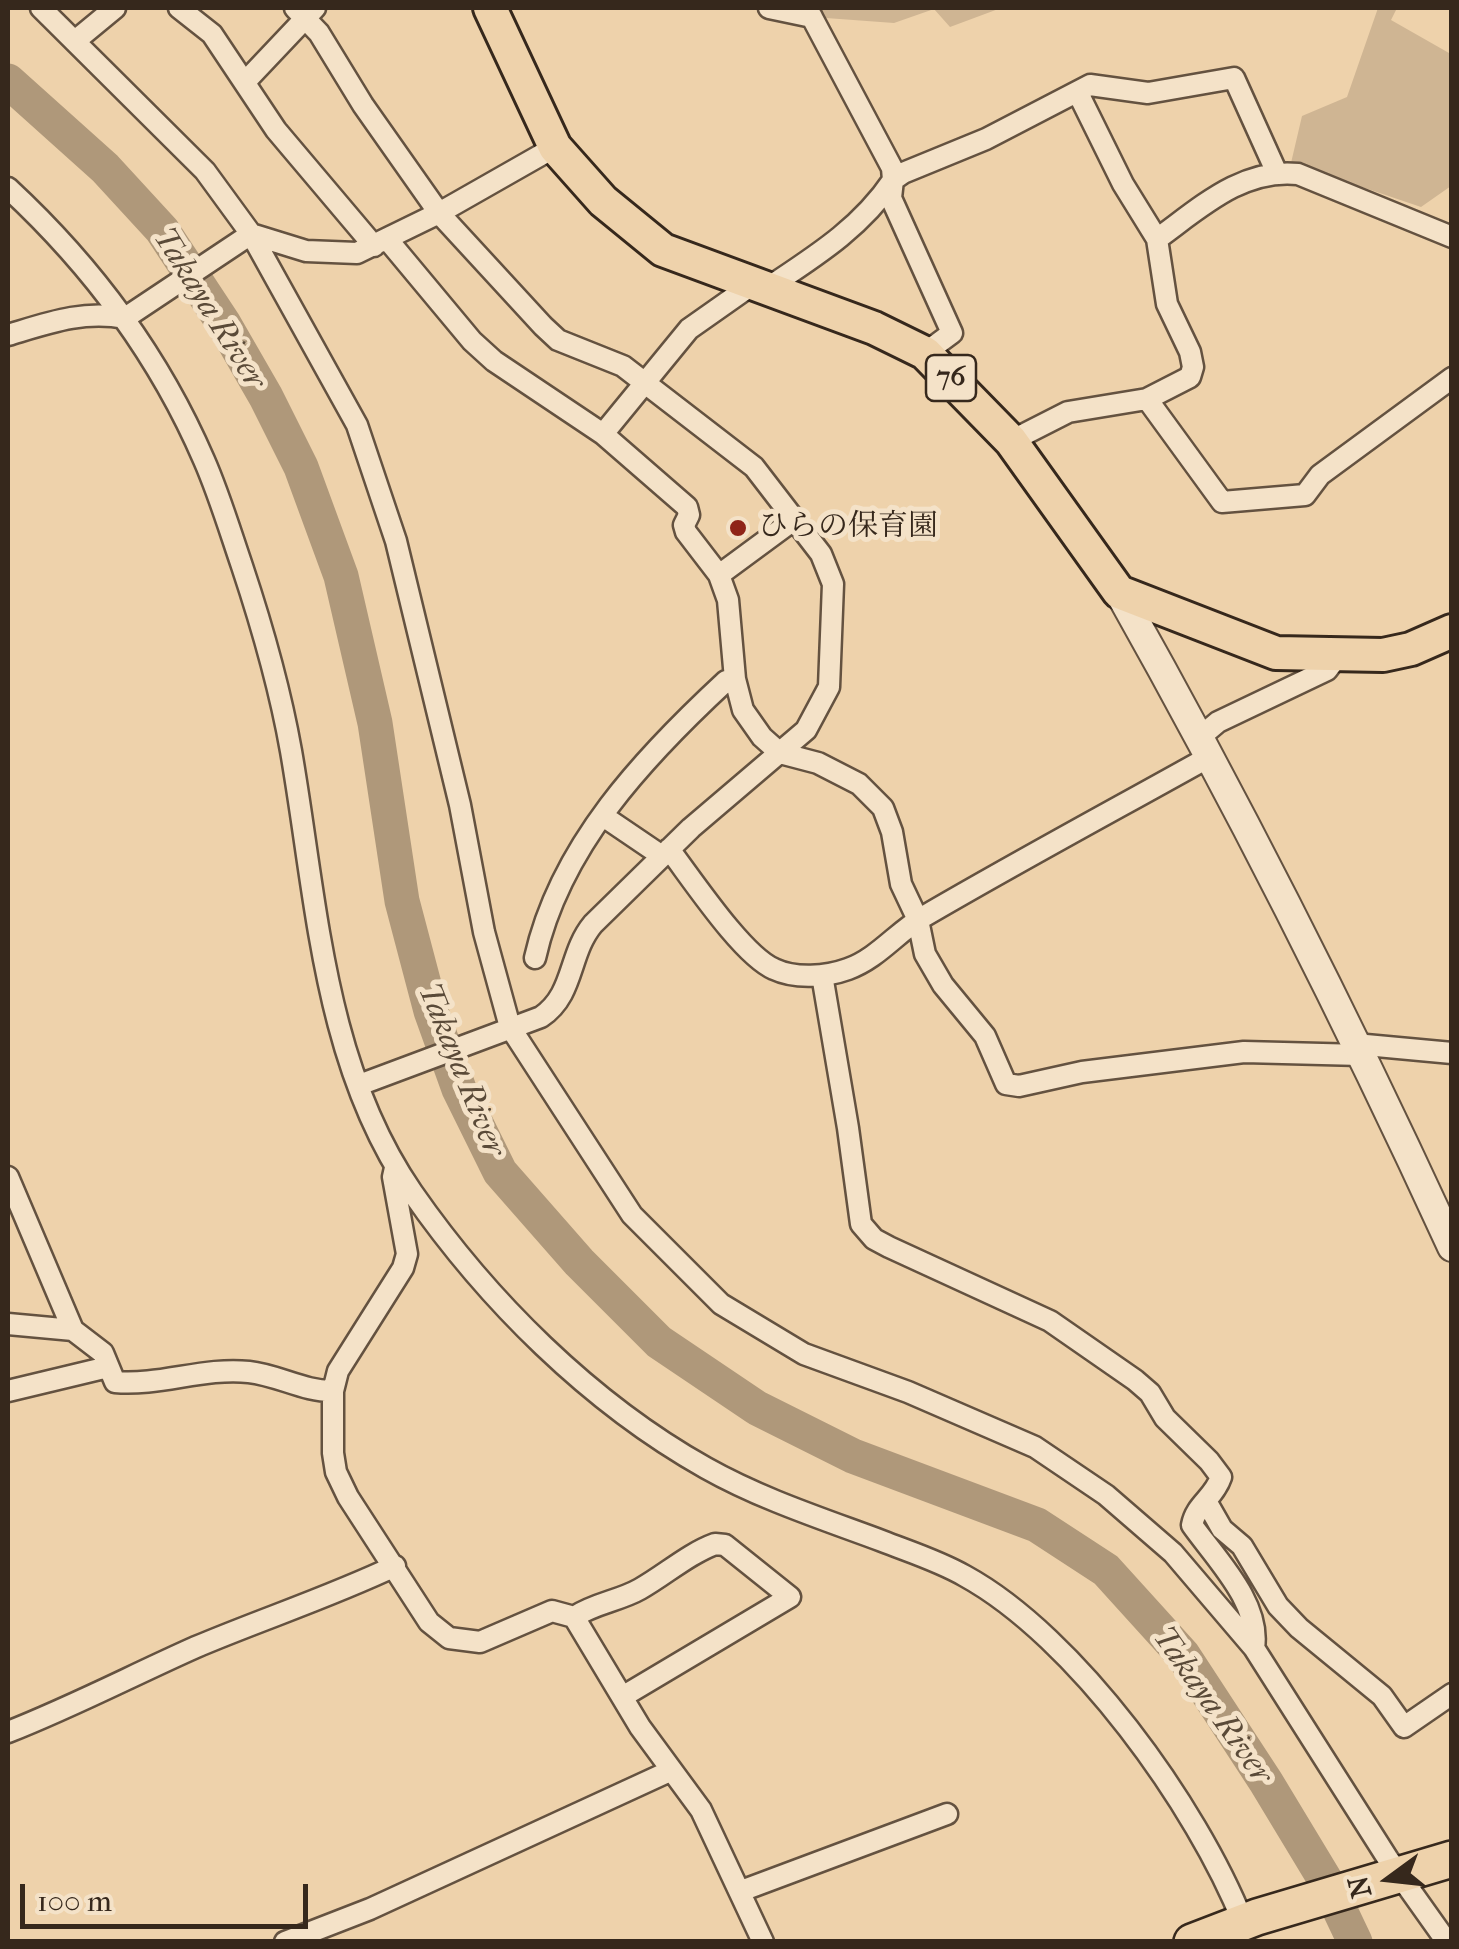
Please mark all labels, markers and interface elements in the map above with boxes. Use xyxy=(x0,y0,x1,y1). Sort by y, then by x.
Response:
water label: Takaya River xyxy=(143,221,273,397)
road number: 76 xyxy=(926,355,976,401)
place label: ひらの保育園 xyxy=(758,510,938,546)
marker: ひらの保育園 xyxy=(727,517,749,539)
water label: Takaya River xyxy=(408,978,512,1162)
water label: Takaya River xyxy=(1143,1620,1279,1792)
north arrow xyxy=(1339,1829,1439,1929)
scale bar xyxy=(25,1864,312,1926)
text: N xyxy=(1341,1872,1378,1901)
text: 100 m xyxy=(37,1884,112,1919)

